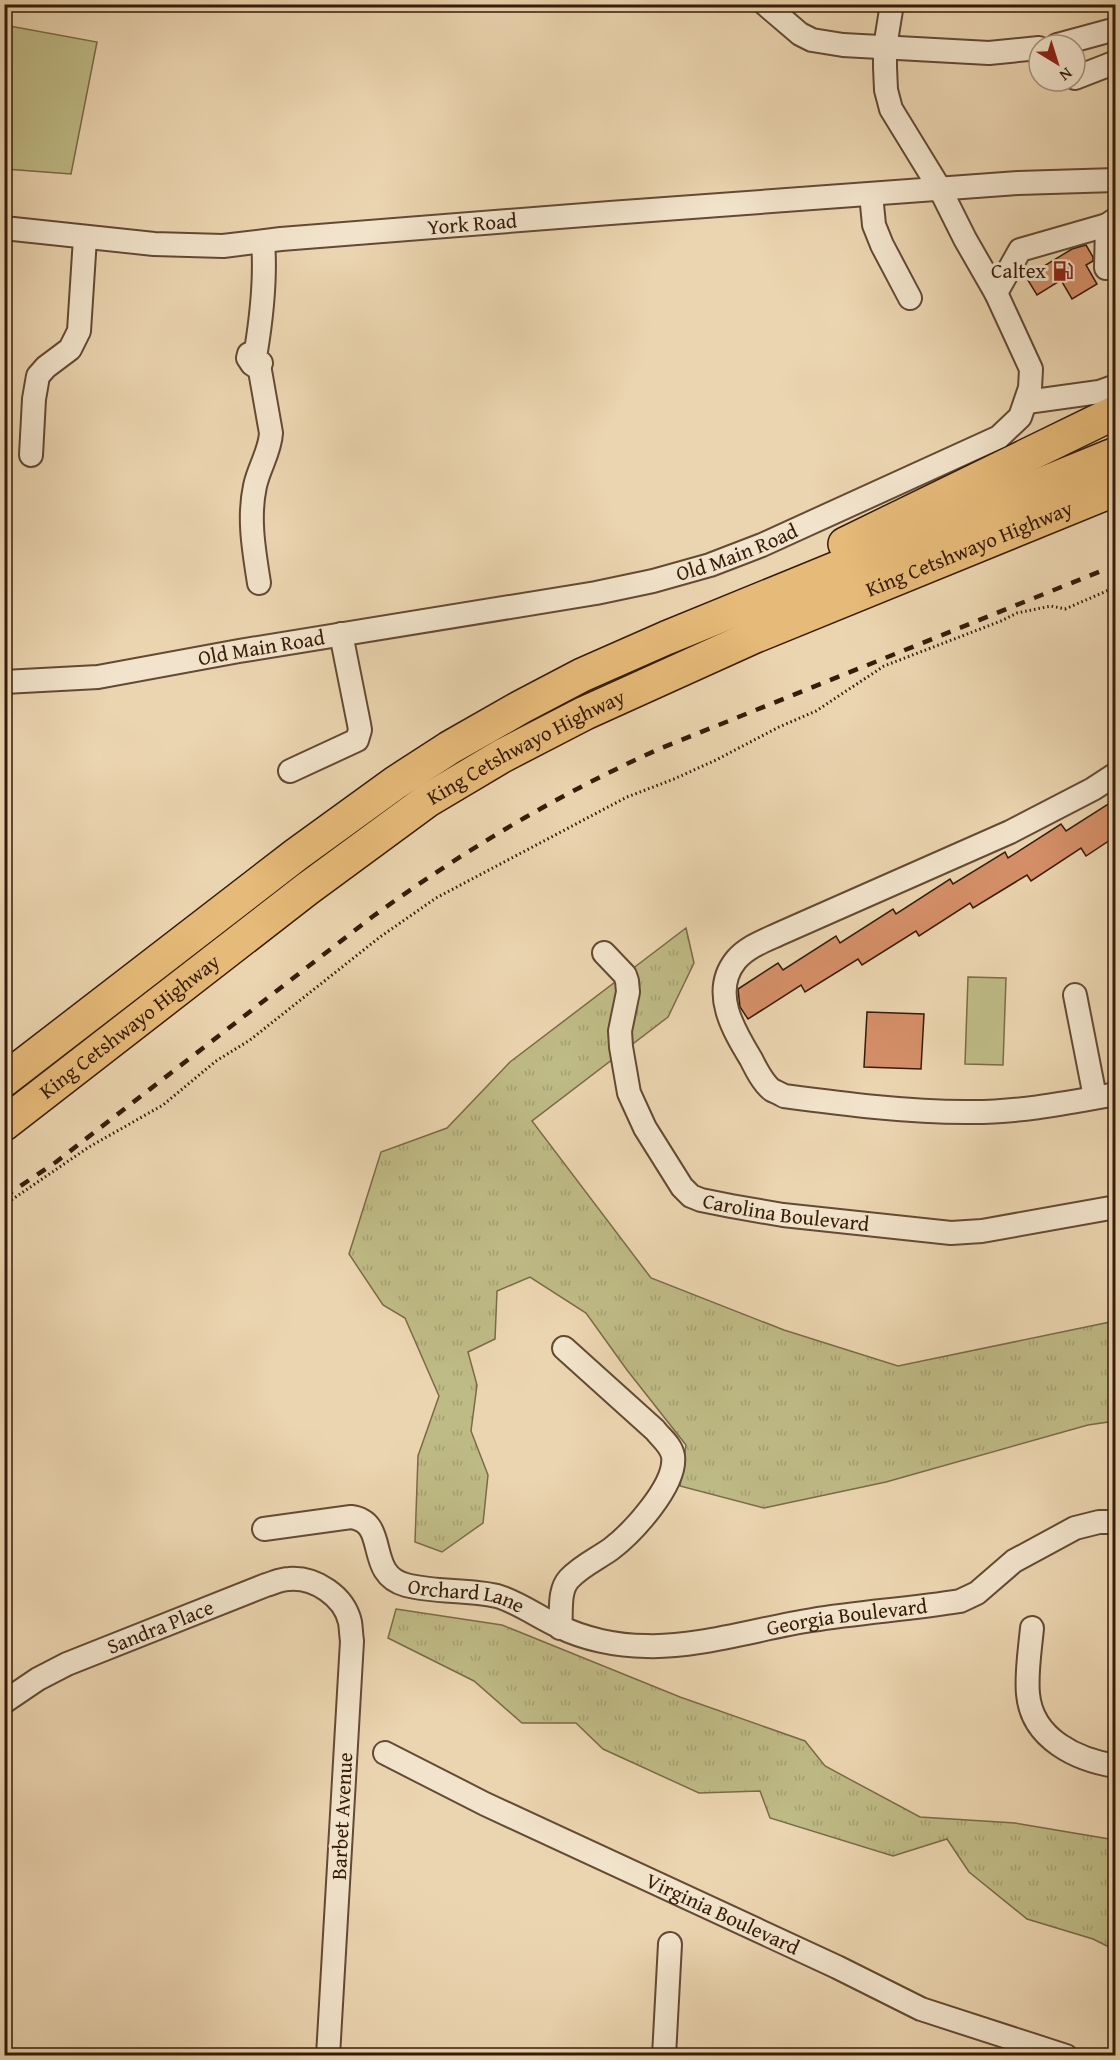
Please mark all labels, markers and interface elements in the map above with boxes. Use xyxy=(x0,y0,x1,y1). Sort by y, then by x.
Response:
north arrow xyxy=(1027,33,1087,93)
text: N xyxy=(1054,62,1078,88)
street label: York Road xyxy=(426,204,519,242)
place label: Caltex xyxy=(991,255,1046,286)
fuel station icon: Caltex xyxy=(1051,259,1075,283)
street label: King Cetshwayo Highway xyxy=(861,492,1078,605)
street label: Old Main Road xyxy=(672,515,803,589)
street label: Old Main Road xyxy=(195,621,328,673)
street label: King Cetshwayo Highway xyxy=(421,681,630,812)
street label: King Cetshwayo Highway xyxy=(32,946,227,1106)
street label: Carolina Boulevard xyxy=(700,1185,872,1239)
street label: Orchard Lane xyxy=(405,1570,530,1621)
street label: Georgia Boulevard xyxy=(764,1590,930,1643)
street label: Sandra Place xyxy=(102,1591,218,1662)
street label: Barbet Avenue xyxy=(323,1751,360,1881)
street label: Virginia Boulevard xyxy=(641,1865,805,1963)

